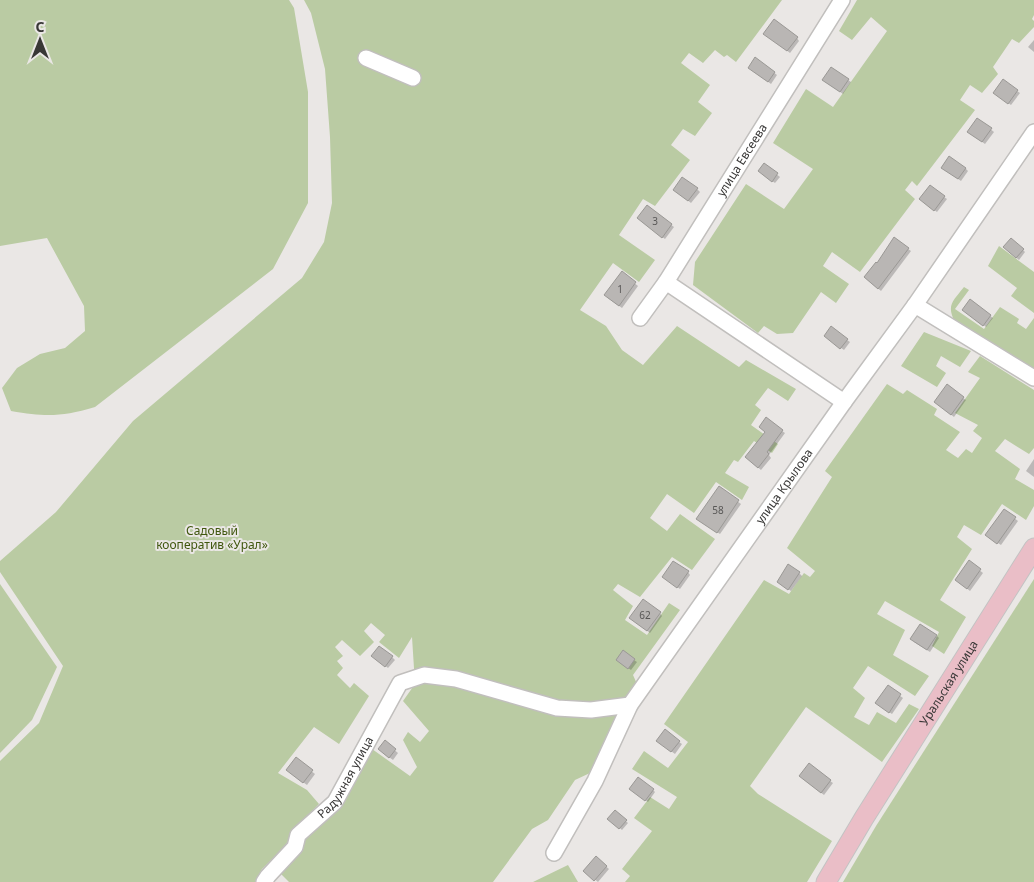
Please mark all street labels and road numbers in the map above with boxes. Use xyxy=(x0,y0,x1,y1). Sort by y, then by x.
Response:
street label: улица Евсеева xyxy=(712,120,771,200)
street label: улица Крылова xyxy=(751,445,816,527)
street label: Уральская улица xyxy=(915,637,982,729)
street label: Радужная улица xyxy=(313,733,377,822)

